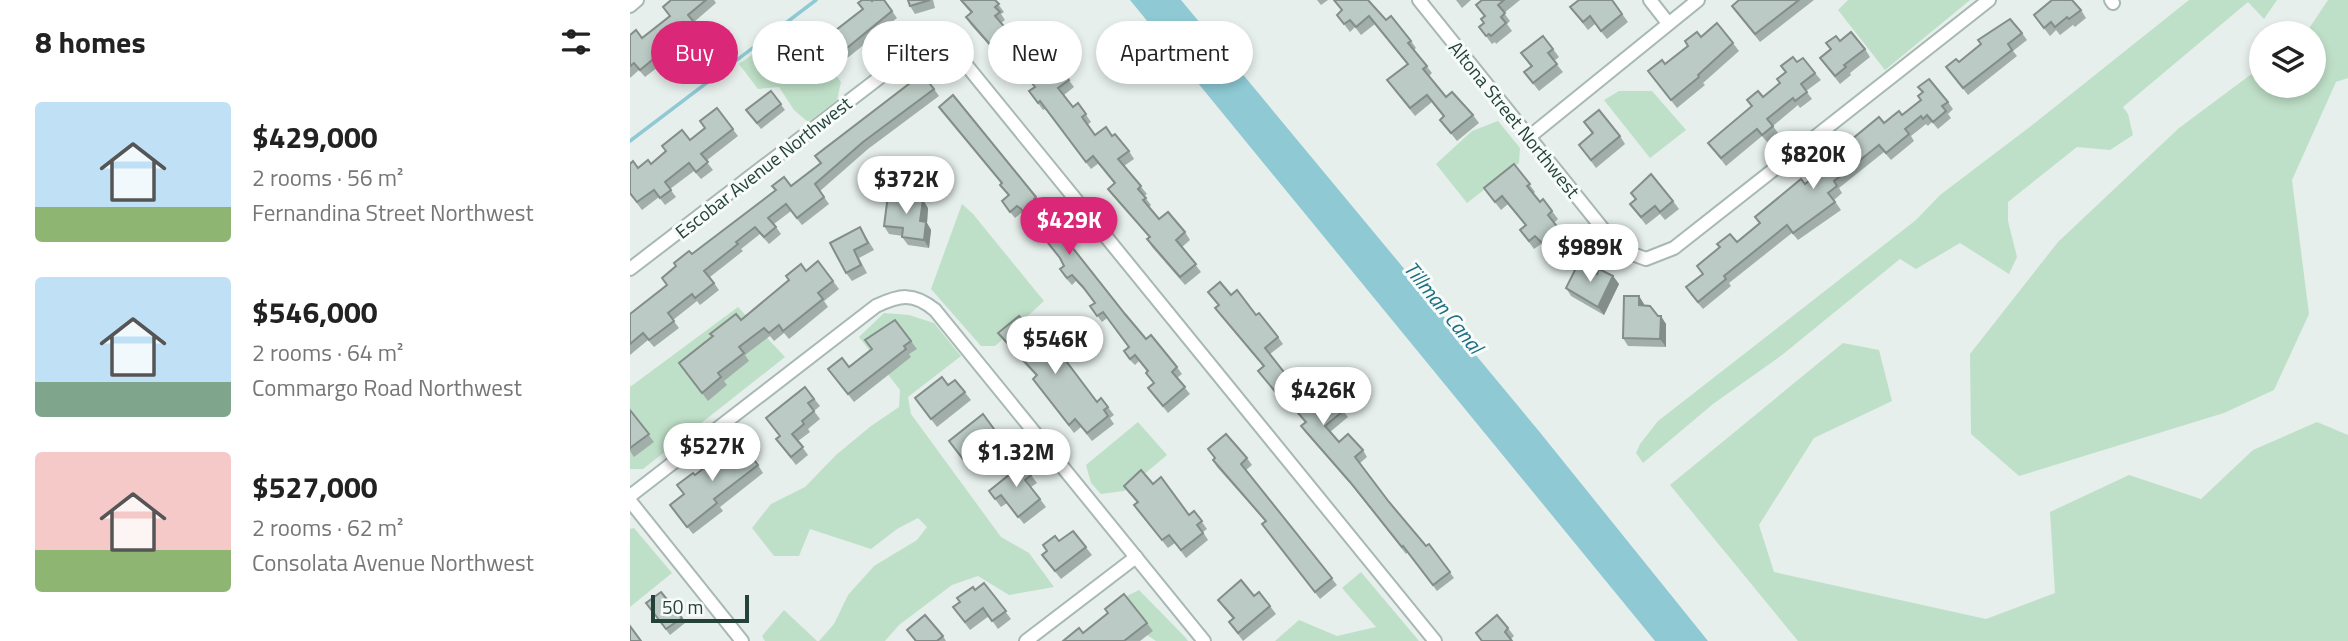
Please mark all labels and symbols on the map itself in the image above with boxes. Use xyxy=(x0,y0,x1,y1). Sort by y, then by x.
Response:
street label: Altona Street Northwest xyxy=(1442,34,1588,204)
street label: Escobar Avenue Northwest xyxy=(669,89,858,245)
pin: $820K xyxy=(1764,132,1862,191)
pin: $372K xyxy=(857,156,955,216)
pin: $429K xyxy=(1020,198,1118,257)
pin: $989K xyxy=(1541,224,1639,284)
water label: Tillman Canal xyxy=(1397,254,1493,362)
pin: $546K xyxy=(1006,316,1104,376)
pin: $426K xyxy=(1274,368,1372,427)
pin: $527K xyxy=(663,424,761,483)
pin: $1.32M xyxy=(959,430,1073,489)
scale bar xyxy=(651,592,749,624)

